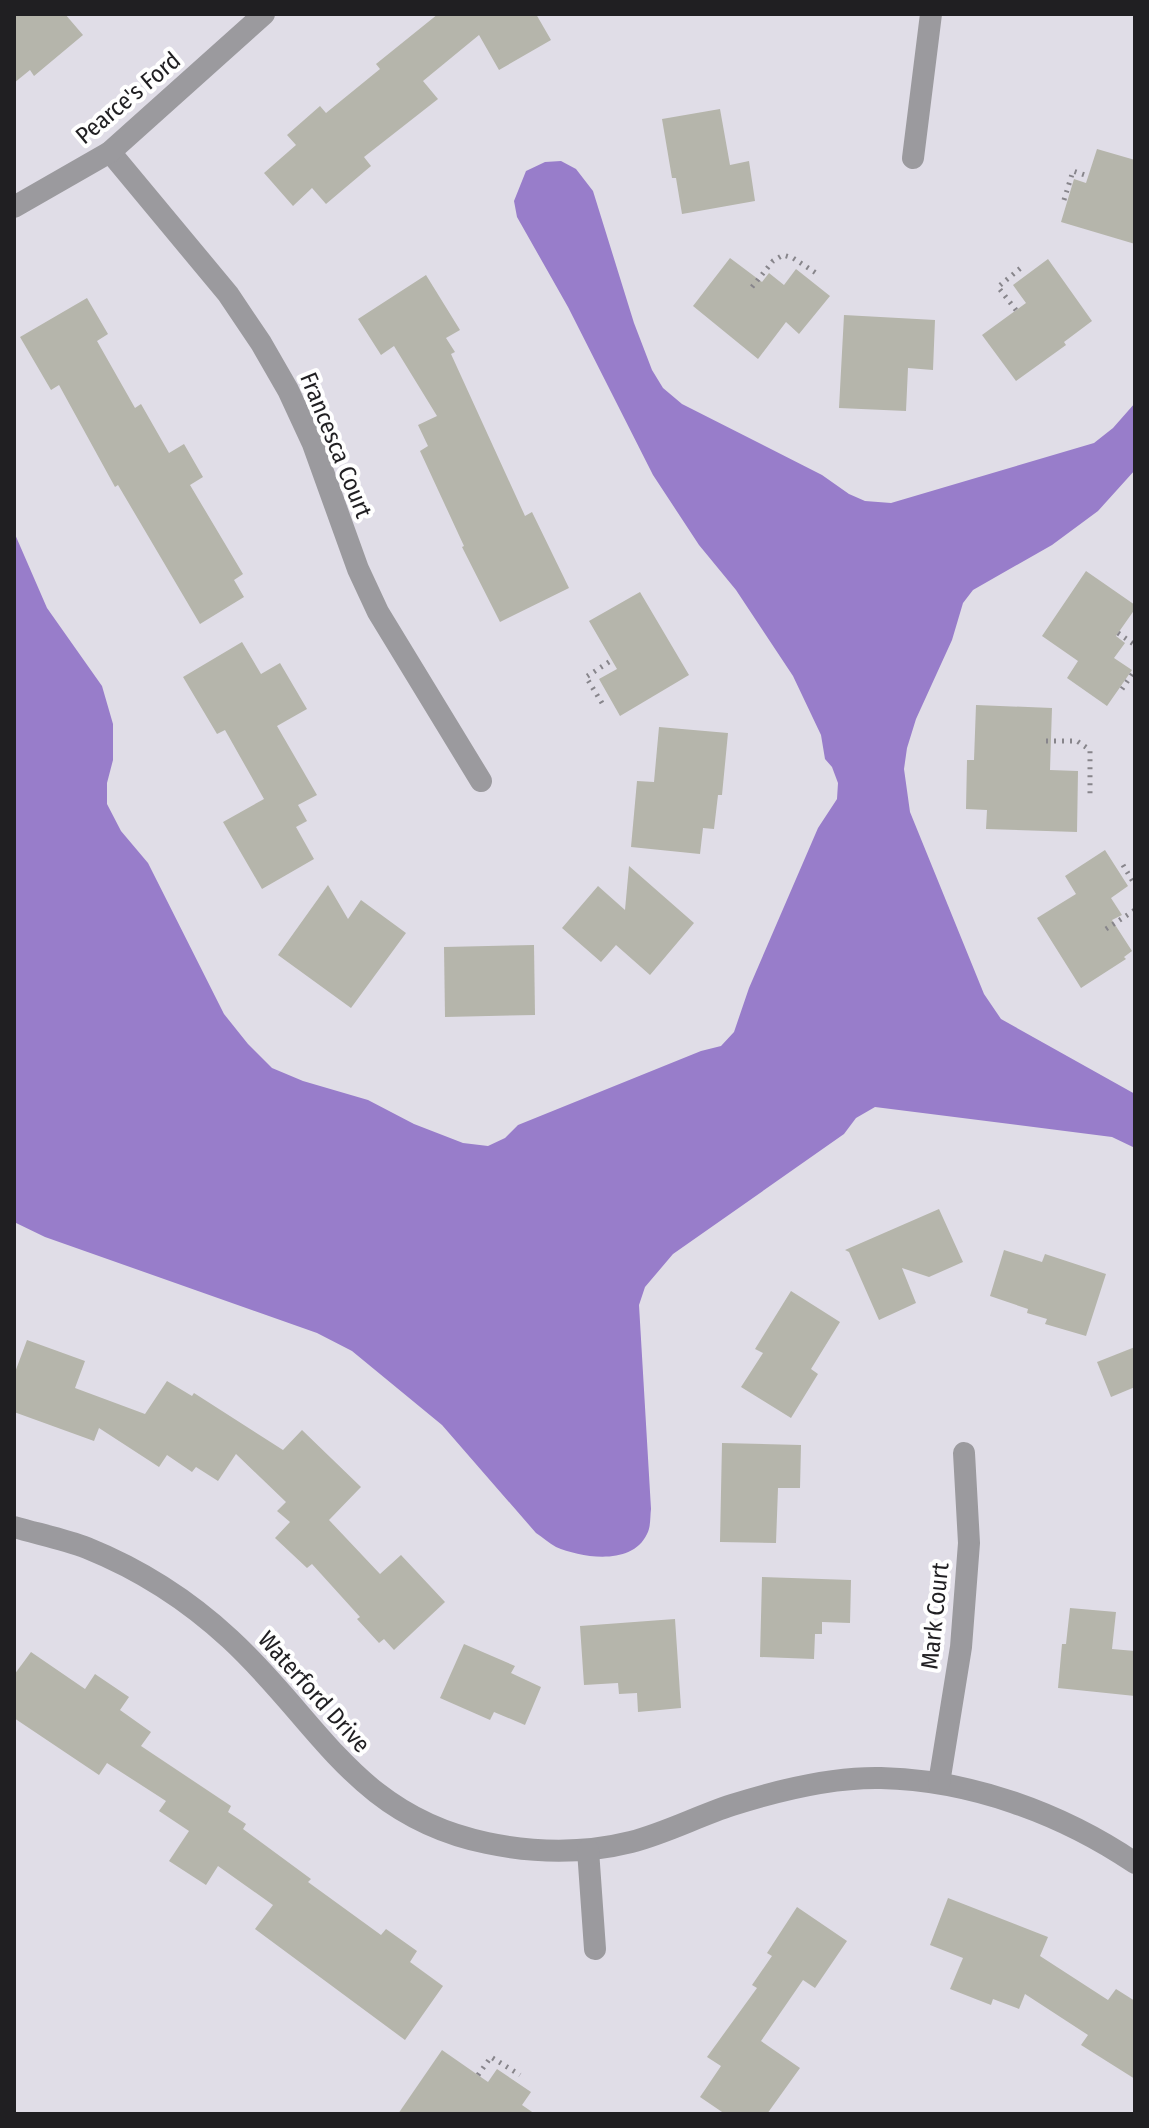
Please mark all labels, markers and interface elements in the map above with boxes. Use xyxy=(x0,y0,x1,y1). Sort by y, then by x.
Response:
street label: Pearce's Ford xyxy=(70,46,186,150)
street label: Francesca Court xyxy=(294,368,378,522)
street label: Mark Court xyxy=(915,1561,955,1671)
street label: Waterford Drive xyxy=(252,1626,376,1758)

